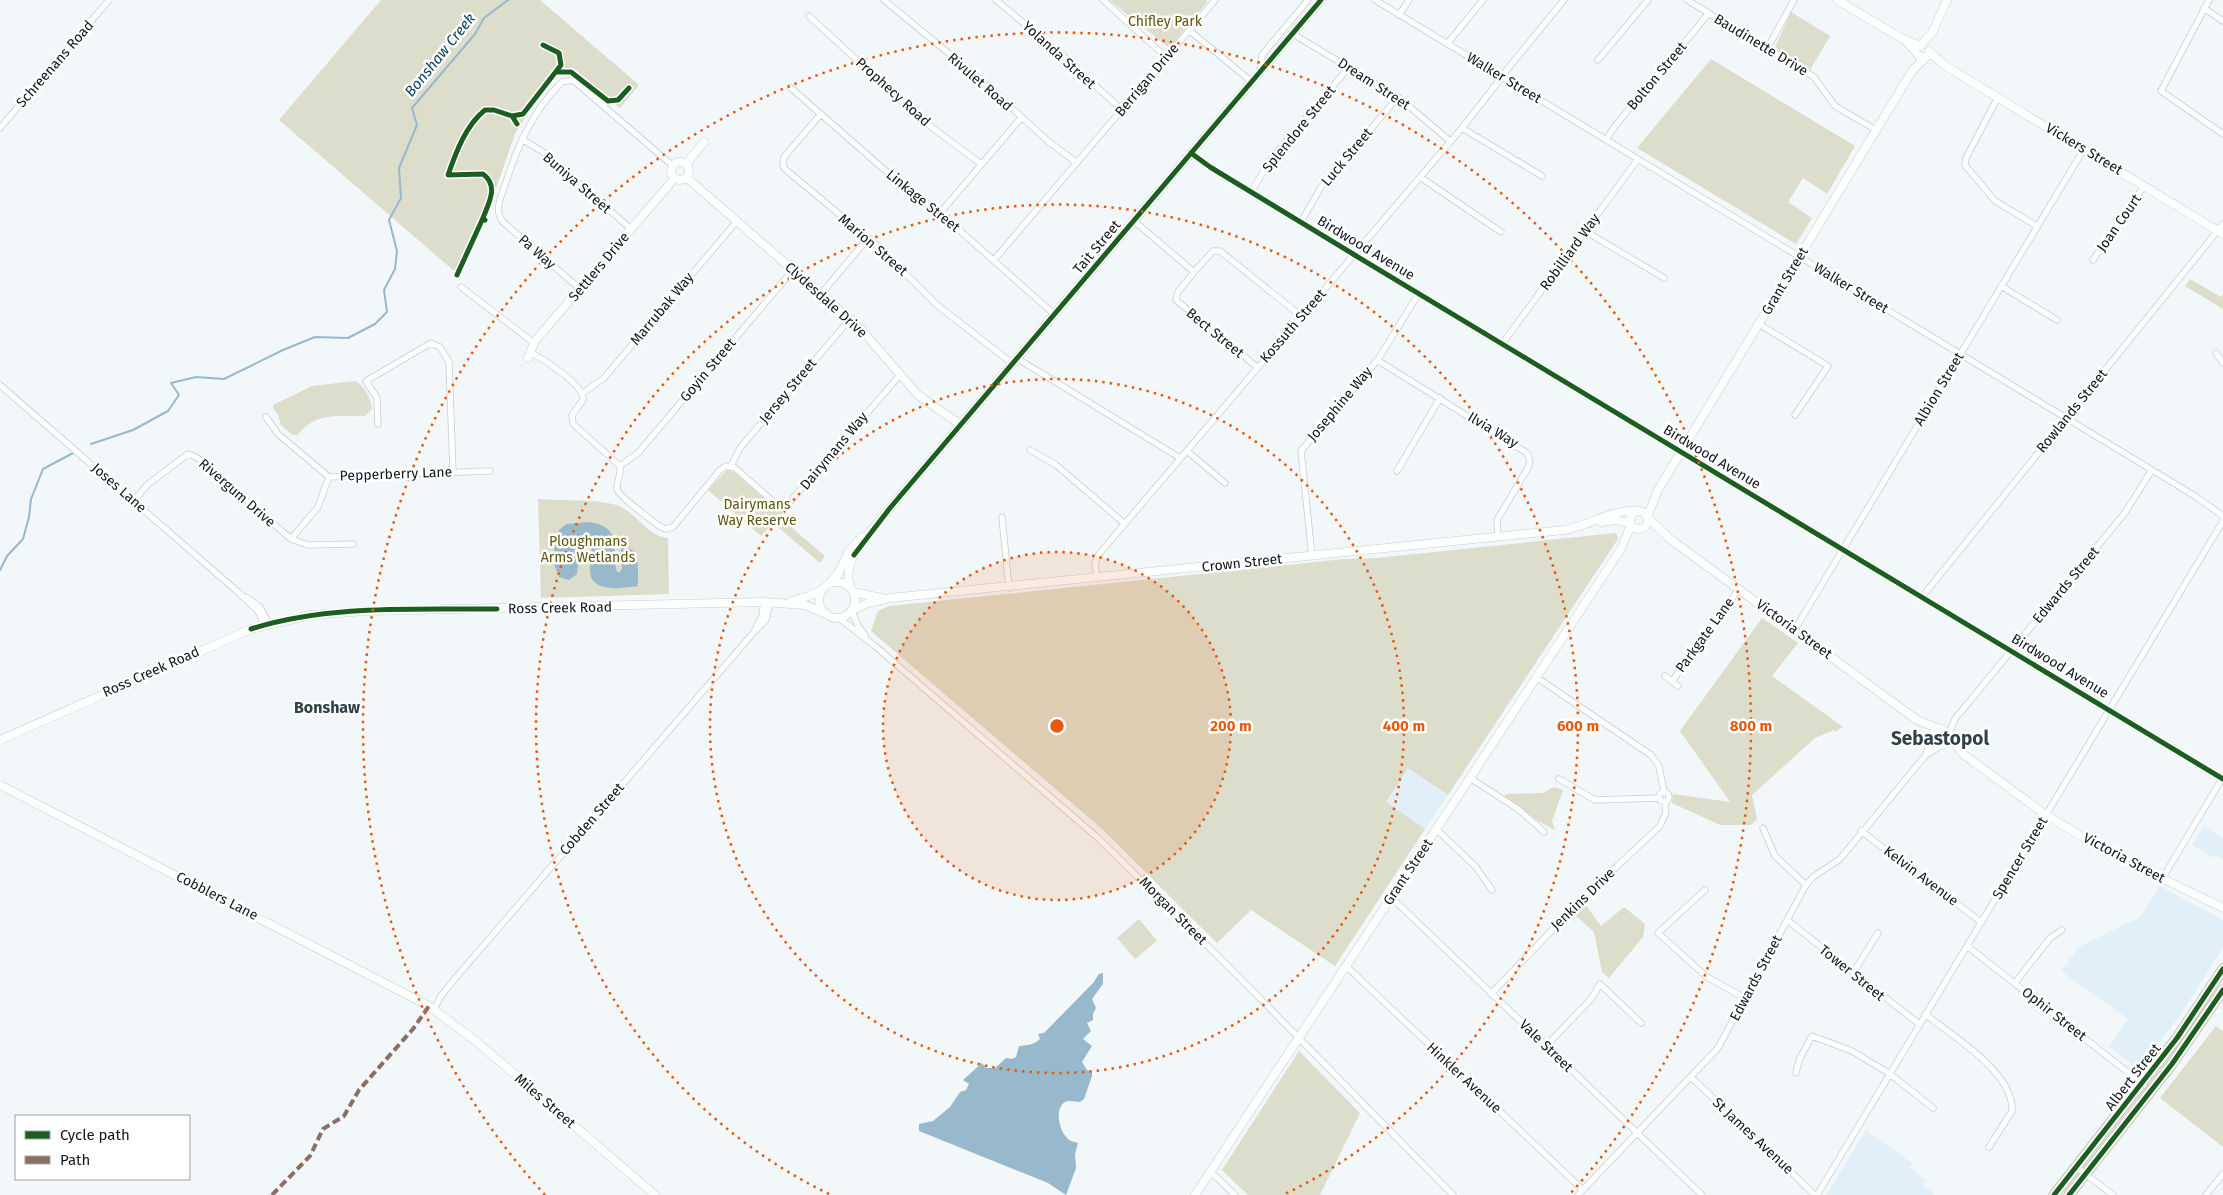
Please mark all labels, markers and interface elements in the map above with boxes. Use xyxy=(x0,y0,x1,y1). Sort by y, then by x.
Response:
water label: Bonshaw Creek xyxy=(401,10,479,100)
street label: Baudinette Drive xyxy=(1711,10,1811,80)
park label: Chifley Park xyxy=(1128,13,1203,30)
street label: Schreenans Road xyxy=(13,17,97,111)
street label: Yolanda Street xyxy=(1019,18,1100,93)
street label: Bolton Street xyxy=(1624,38,1691,114)
street label: Berrigan Drive xyxy=(1111,40,1183,120)
street label: Rivulet Road xyxy=(944,49,1016,115)
street label: Walker Street xyxy=(1463,49,1545,108)
street label: Prophecy Road xyxy=(852,54,934,130)
street label: Dream Street xyxy=(1335,54,1414,114)
street label: Splendore Street xyxy=(1259,81,1340,176)
street label: Vickers Street xyxy=(2043,119,2126,179)
street label: Luck Street xyxy=(1318,124,1377,189)
street label: Buniya Street xyxy=(539,149,615,218)
street label: Linkage Street xyxy=(883,166,964,236)
street label: Joan Court xyxy=(2093,190,2145,255)
street label: Marion Street xyxy=(835,210,912,280)
street label: Robilliard Way xyxy=(1536,210,1604,294)
street label: Birdwood Avenue xyxy=(1314,212,1418,284)
street label: Tait Street xyxy=(1070,216,1125,277)
street label: Settlers Drive xyxy=(565,229,633,305)
street label: Pa Way xyxy=(515,231,559,273)
street label: Grant Street xyxy=(1758,243,1812,318)
street label: Clydesdale Drive xyxy=(781,259,871,341)
street label: Walker Street xyxy=(1810,259,1892,318)
street label: Marrubak Way xyxy=(627,269,697,349)
street label: Kossuth Street xyxy=(1256,285,1330,366)
street label: Bect Street xyxy=(1183,304,1248,362)
street label: Goyin Street xyxy=(677,334,740,405)
street label: Albion Street xyxy=(1910,348,1968,429)
street label: Jersey Street xyxy=(756,354,821,427)
street label: Josephine Way xyxy=(1304,363,1376,445)
street label: Rowlands Street xyxy=(2033,365,2112,456)
street label: Ilvia Way xyxy=(1465,408,1521,452)
street label: Dairymans Way xyxy=(797,409,872,493)
street label: Birdwood Avenue xyxy=(1660,421,1764,493)
street label: Rivergum Drive xyxy=(195,455,279,531)
street label: Joses Lane xyxy=(88,460,150,516)
street label: Pepperberry Lane xyxy=(339,464,453,484)
park label: Dairymans Way Reserve xyxy=(717,496,797,529)
park label: Ploughmans Arms Wetlands xyxy=(541,533,636,566)
street label: Edwards Street xyxy=(2029,543,2104,627)
street label: Crown Street xyxy=(1201,550,1284,576)
street label: Parkgate Lane xyxy=(1672,594,1738,676)
street label: Victoria Street xyxy=(1753,596,1836,663)
street label: Ross Creek Road xyxy=(508,599,612,617)
street label: Birdwood Avenue xyxy=(2008,630,2112,702)
street label: Ross Creek Road xyxy=(100,643,202,701)
district label: Bonshaw xyxy=(294,698,360,717)
centre of rings xyxy=(1048,717,1066,735)
text: 200 m xyxy=(1210,717,1252,735)
text: 400 m xyxy=(1383,717,1425,735)
text: 600 m xyxy=(1557,717,1599,735)
text: 800 m xyxy=(1730,717,1772,735)
district label: Sebastopol xyxy=(1891,727,1989,750)
street label: Cobden Street xyxy=(556,779,629,859)
street label: Spencer Street xyxy=(1989,813,2052,902)
street label: Victoria Street xyxy=(2080,829,2169,887)
street label: Grant Street xyxy=(1380,835,1437,908)
street label: Kelvin Avenue xyxy=(1880,842,1962,910)
street label: Jenkins Drive xyxy=(1547,864,1619,934)
street label: Cobblers Lane xyxy=(173,868,261,924)
street label: Morgan Street xyxy=(1136,874,1211,949)
street label: Edwards Street xyxy=(1726,931,1786,1024)
street label: Tower Street xyxy=(1816,941,1889,1005)
street label: Ophir Street xyxy=(2018,984,2090,1045)
street label: Vale Street xyxy=(1516,1016,1577,1076)
street label: Hinkler Avenue xyxy=(1423,1039,1505,1117)
street label: Albert Street xyxy=(2102,1039,2165,1114)
street label: Miles Street xyxy=(511,1070,579,1133)
street label: St James Avenue xyxy=(1709,1094,1797,1178)
legend xyxy=(15,1115,190,1180)
text: Cycle path xyxy=(60,1126,130,1144)
text: Path xyxy=(60,1151,90,1169)

